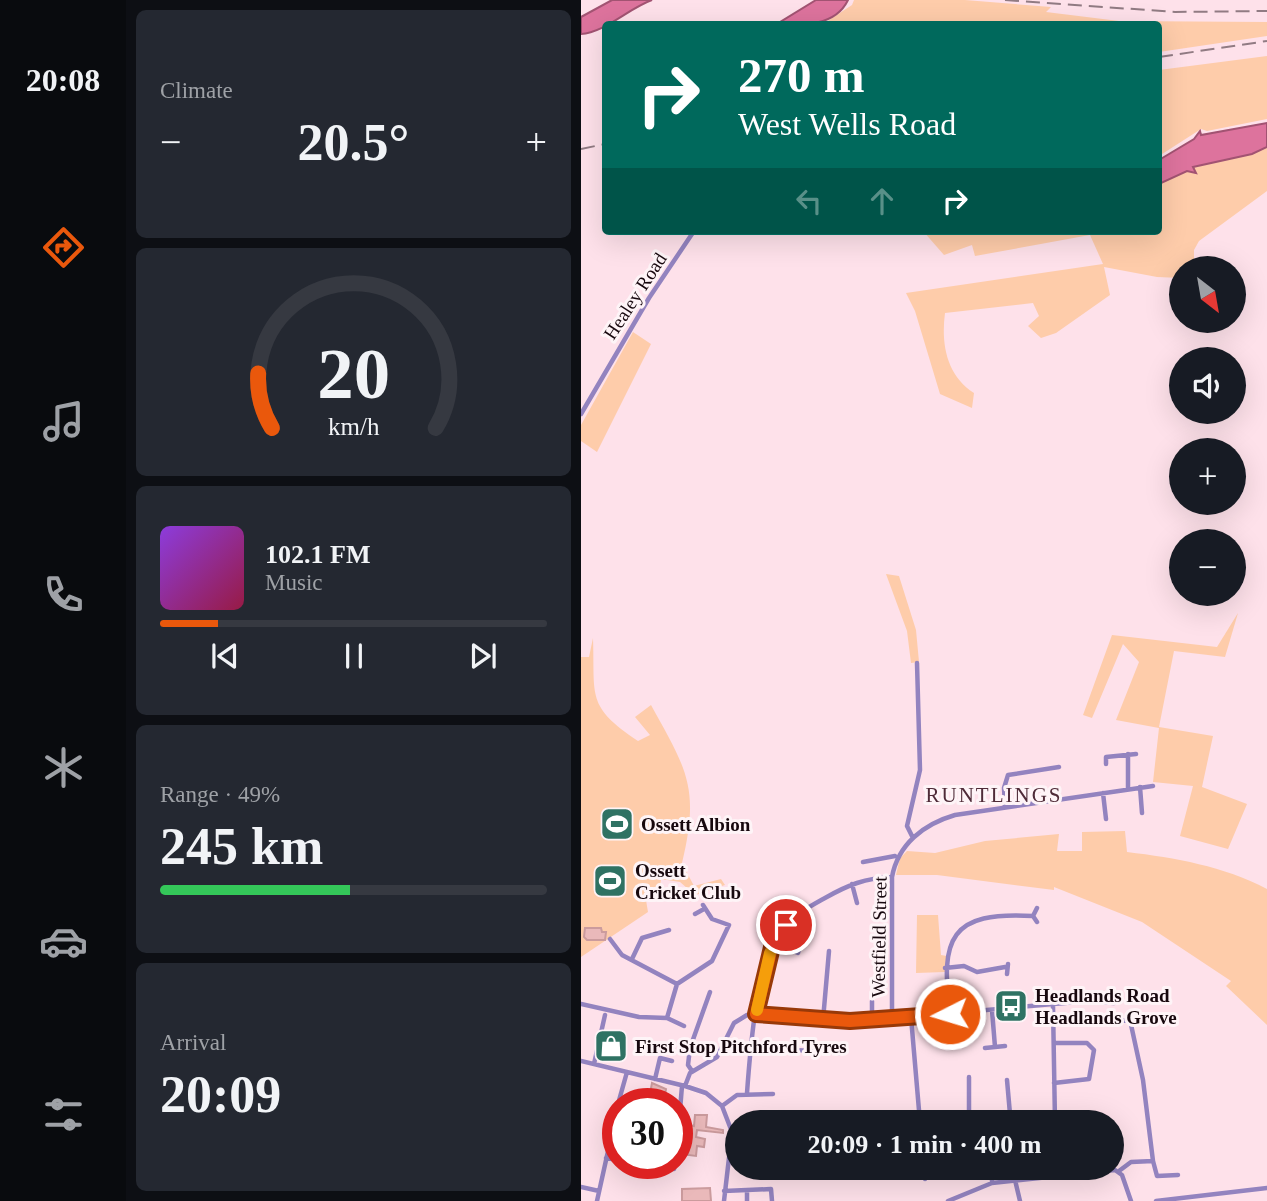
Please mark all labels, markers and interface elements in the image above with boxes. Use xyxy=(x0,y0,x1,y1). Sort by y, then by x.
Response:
text: 270 m xyxy=(738,48,865,103)
icon: right xyxy=(623,49,714,140)
text: 20:08 xyxy=(26,62,100,98)
text: Climate xyxy=(160,78,233,103)
text: West Wells Road xyxy=(738,106,956,142)
text: 20.5° xyxy=(298,114,409,171)
text: − xyxy=(160,121,181,163)
text: + xyxy=(526,121,547,163)
icon: left xyxy=(790,182,828,220)
icon: ahead xyxy=(863,182,901,220)
icon: right xyxy=(936,182,974,220)
icon: directions xyxy=(39,223,88,272)
street label: Healey Road xyxy=(599,248,671,343)
north arrow xyxy=(1169,256,1246,332)
map controls xyxy=(1169,256,1246,606)
text: 20 xyxy=(317,334,390,415)
button: sound xyxy=(1169,347,1246,424)
icon: music xyxy=(39,397,88,446)
text: km/h xyxy=(328,413,380,440)
button: + xyxy=(1169,438,1246,515)
button: − xyxy=(1169,529,1246,606)
text: 102.1 FM xyxy=(265,540,370,569)
icon: phone xyxy=(39,570,88,619)
text: Music xyxy=(265,570,323,595)
icon: previous xyxy=(206,637,244,675)
icon: pause xyxy=(335,637,373,675)
icon: next xyxy=(464,637,502,675)
icon: climate xyxy=(39,743,88,792)
text: Range · 49% xyxy=(160,782,280,807)
district label: RUNTLINGS xyxy=(926,783,1063,807)
sports icon: Ossett Albion xyxy=(598,805,636,843)
place label: Ossett Albion xyxy=(641,814,751,835)
text: 245 km xyxy=(160,818,323,875)
place label: Ossett Cricket Club xyxy=(635,860,741,903)
sports icon: Ossett Cricket Club xyxy=(591,862,629,900)
street label: Westfield Street xyxy=(867,875,891,998)
pin xyxy=(756,895,816,955)
icon: arrive xyxy=(767,906,805,944)
icon: car xyxy=(39,917,88,966)
position arrow xyxy=(913,977,987,1051)
place label: Headlands Road Headlands Grove xyxy=(1035,985,1177,1028)
bus stop icon: Headlands Road Headlands Grove xyxy=(992,987,1030,1025)
shop icon: First Stop Pitchford Tyres xyxy=(592,1027,630,1065)
text: Arrival xyxy=(160,1030,226,1055)
place label: First Stop Pitchford Tyres xyxy=(635,1036,847,1057)
text: 20:09 xyxy=(160,1066,281,1123)
speed limit sign: 30 xyxy=(602,1088,693,1179)
icon: filters xyxy=(39,1090,88,1139)
text: 20:09 · 1 min · 400 m xyxy=(808,1130,1042,1159)

